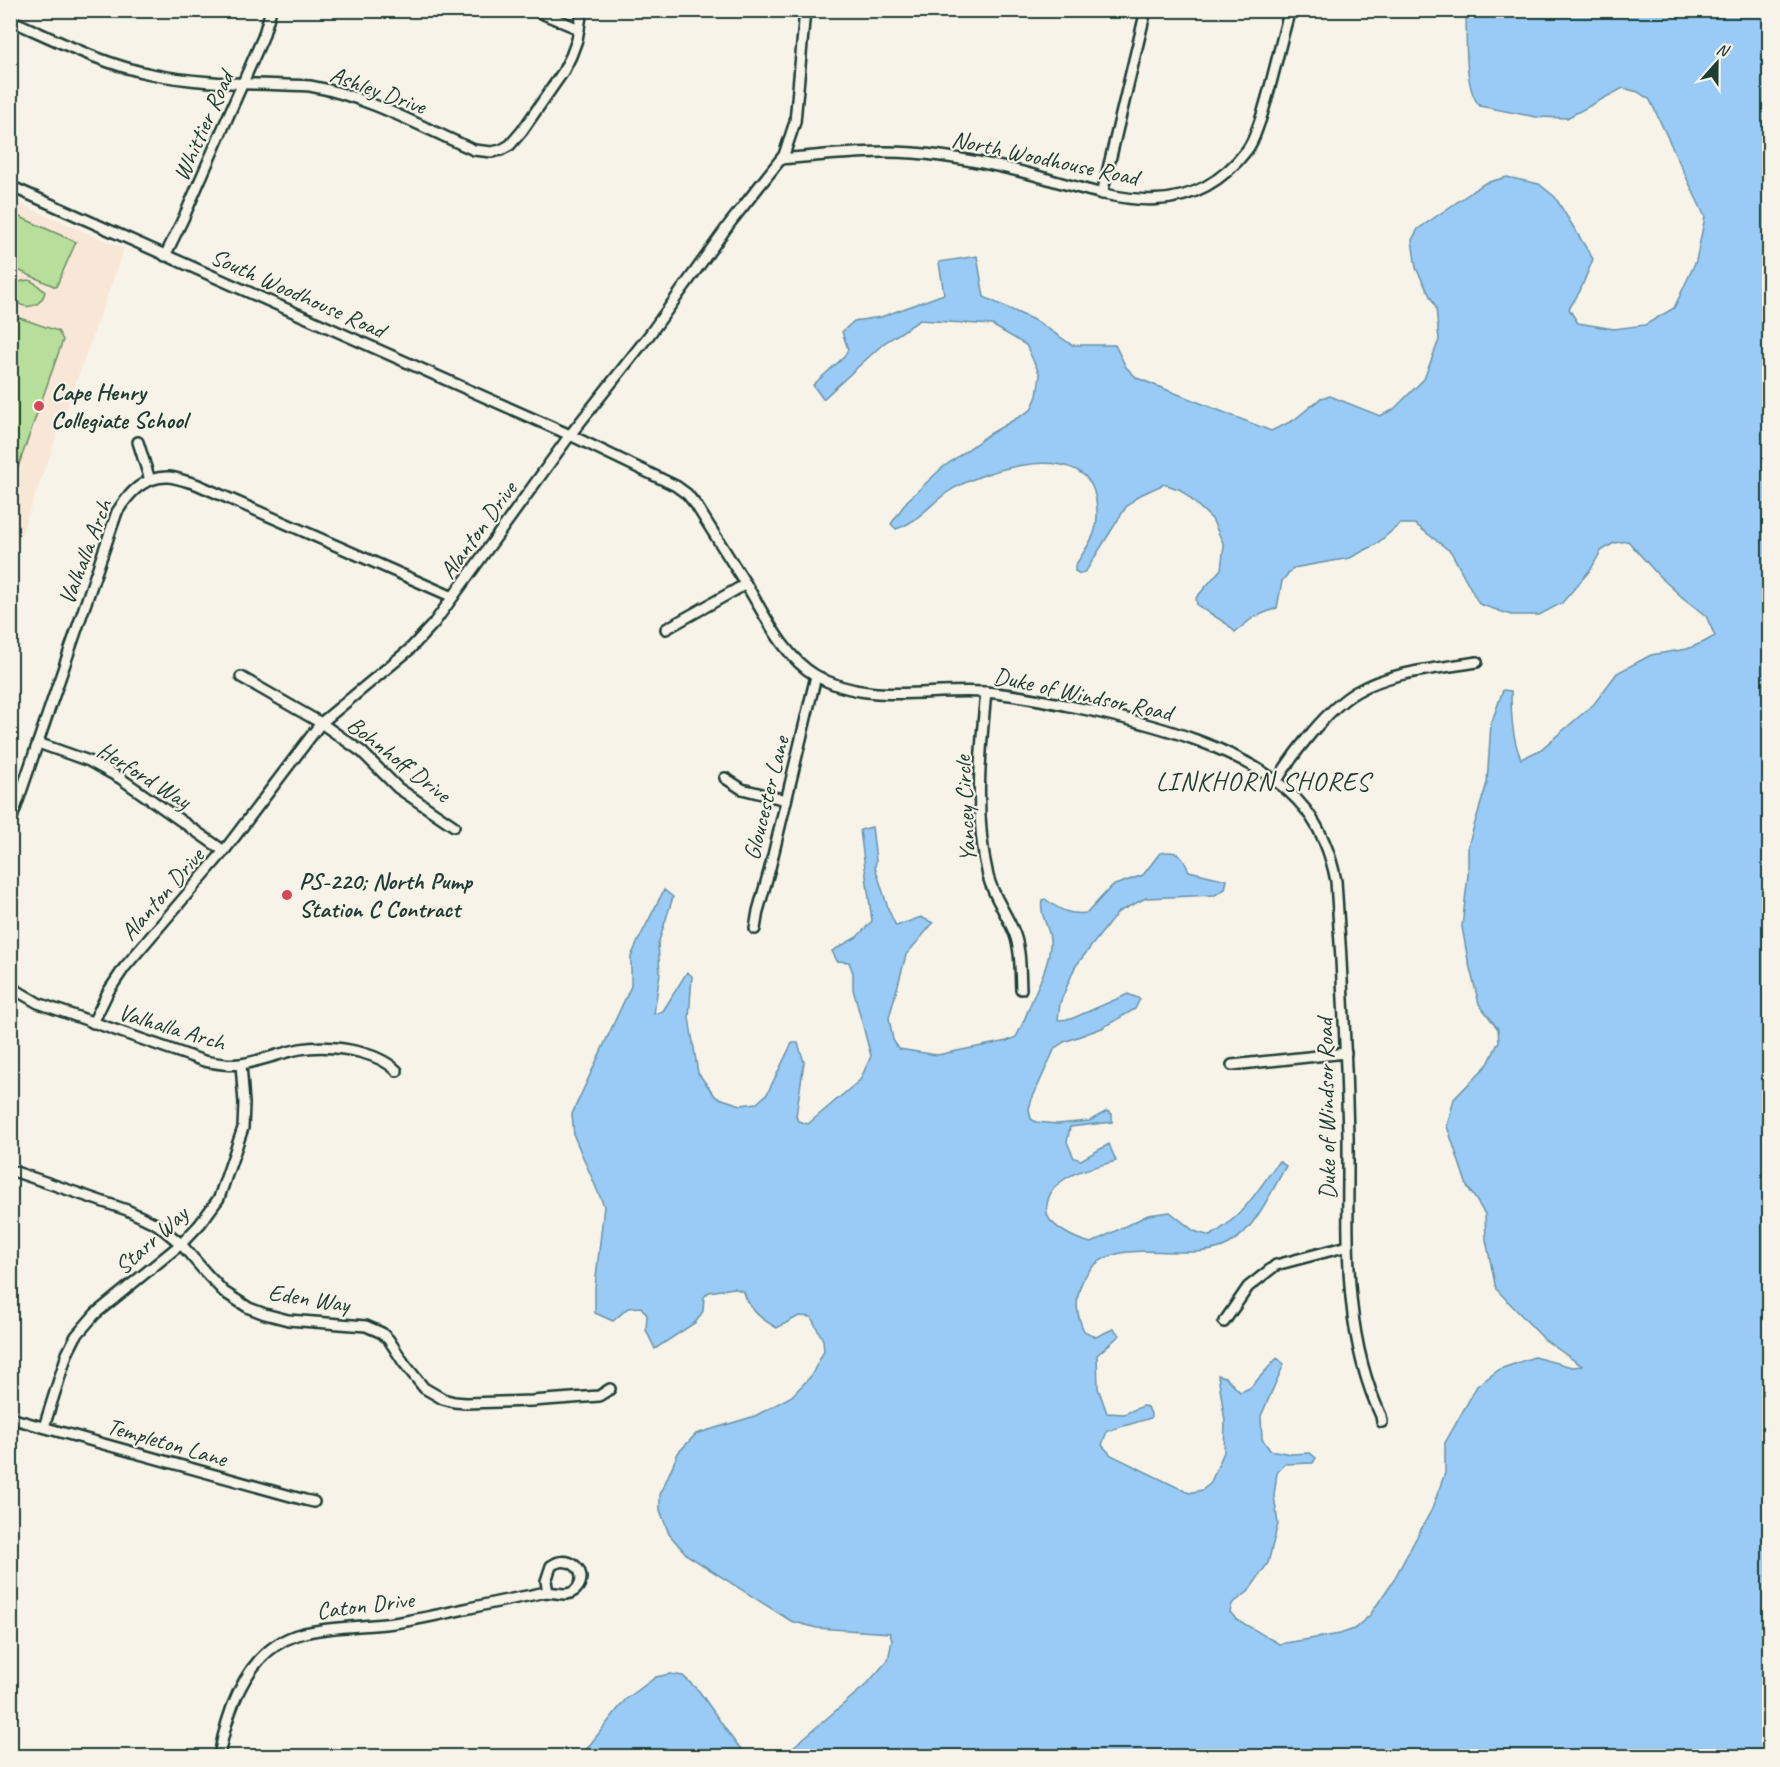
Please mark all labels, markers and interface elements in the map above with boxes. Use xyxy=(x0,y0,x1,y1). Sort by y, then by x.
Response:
north arrow xyxy=(1687,33,1747,93)
text: N xyxy=(1714,39,1733,62)
street label: Ashley Drive xyxy=(326,59,432,122)
street label: Whittier Road xyxy=(166,63,242,185)
street label: North Woodhouse Road xyxy=(949,124,1145,193)
street label: South Woodhouse Road xyxy=(206,241,393,346)
place label: Cape Henry Collegiate School xyxy=(51,377,192,435)
marker: Cape Henry Collegiate School xyxy=(32,399,46,413)
street label: Alanton Drive xyxy=(433,474,525,585)
street label: Valhalla Arch xyxy=(51,493,119,609)
street label: Duke of Windsor Road xyxy=(991,660,1178,728)
street label: Bohnhoff Drive xyxy=(341,709,458,810)
street label: Gloucester Lane xyxy=(736,731,796,863)
street label: Herford Way xyxy=(92,735,198,816)
street label: Yancey Circle xyxy=(947,753,983,863)
district label: LINKHORN SHORES xyxy=(1156,765,1374,798)
street label: Alanton Drive xyxy=(114,840,212,947)
place label: PS-220; North Pump Station C Contract xyxy=(299,866,474,924)
marker: PS-220; North Pump Station C Contract xyxy=(280,888,294,902)
street label: Valhalla Arch xyxy=(115,997,231,1058)
street label: Duke of Windsor Road xyxy=(1309,1014,1343,1200)
street label: Starr Way xyxy=(108,1198,195,1281)
street label: Eden Way xyxy=(266,1277,353,1319)
street label: Templeton Lane xyxy=(104,1411,233,1474)
street label: Caton Drive xyxy=(315,1584,417,1626)

